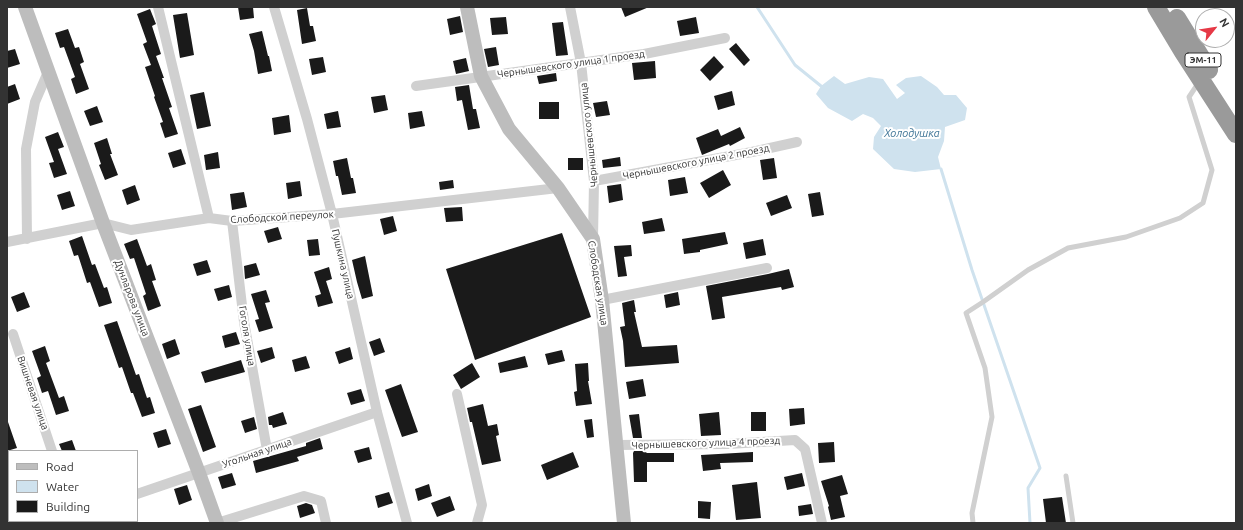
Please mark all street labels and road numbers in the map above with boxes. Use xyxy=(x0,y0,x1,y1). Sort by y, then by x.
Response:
street label: Чернышевского улица 1 проезд xyxy=(496,48,646,80)
road number: ЭМ-11 xyxy=(1185,53,1221,67)
street label: Чернышевского улица xyxy=(578,82,600,188)
street label: Чернышевского улица 2 проезд xyxy=(622,142,770,182)
street label: Слободской переулок xyxy=(230,208,334,226)
street label: Пушкина улица xyxy=(329,228,357,300)
street label: Слободская улица xyxy=(585,240,611,326)
street label: Дунларова улица xyxy=(112,258,152,338)
street label: Гоголя улица xyxy=(236,305,258,367)
street label: Вишневая улица xyxy=(15,354,51,432)
street label: Чернышевского улица 4 проезд xyxy=(631,434,781,452)
street label: Угольная улица xyxy=(221,436,293,470)

